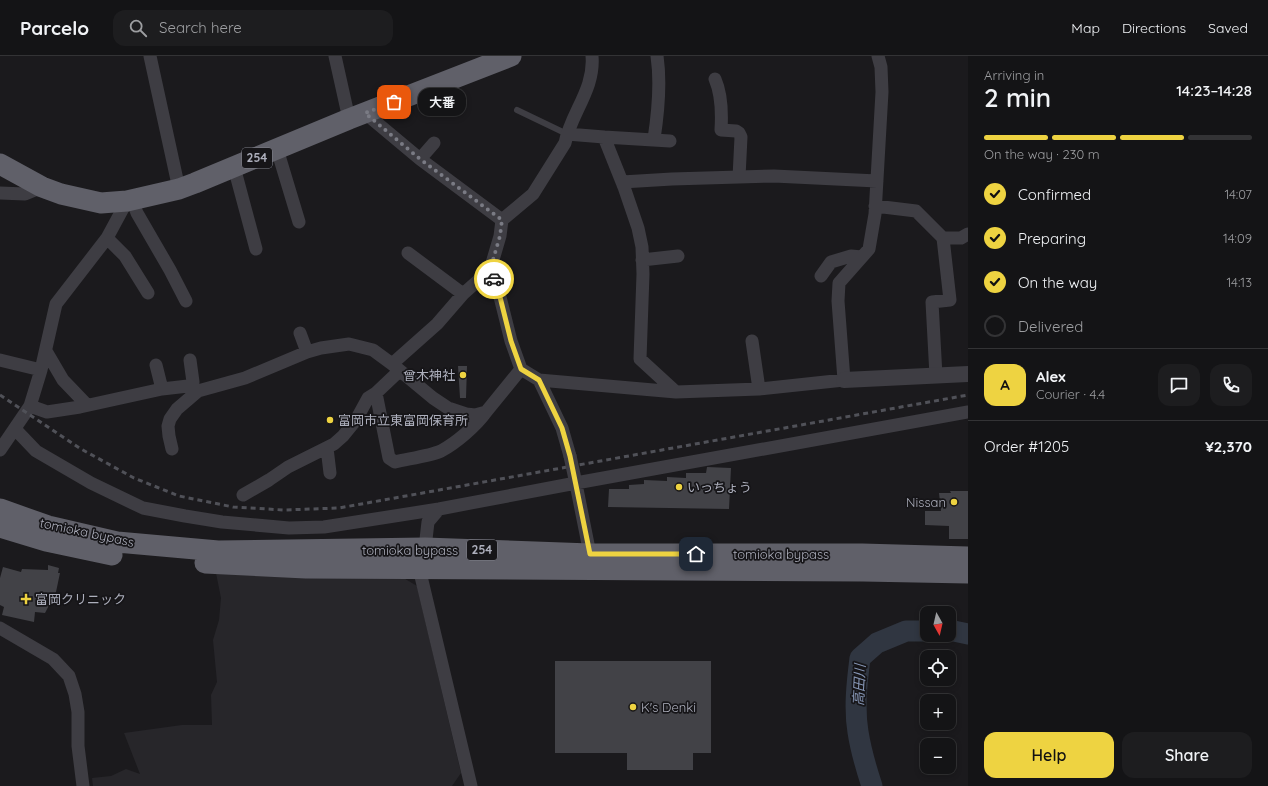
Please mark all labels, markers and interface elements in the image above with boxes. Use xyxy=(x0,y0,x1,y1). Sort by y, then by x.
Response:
search box xyxy=(113,10,393,46)
text: Parcelo xyxy=(20,16,89,40)
icon: search xyxy=(127,17,149,39)
text: Search here xyxy=(159,18,242,37)
text: Map xyxy=(1071,19,1100,37)
text: Directions xyxy=(1122,19,1186,37)
text: Saved xyxy=(1208,19,1248,37)
text: Arriving in xyxy=(984,67,1044,83)
text: 2 min xyxy=(984,81,1051,114)
text: 14:23–14:28 xyxy=(1176,81,1252,100)
pin xyxy=(377,85,411,119)
callout: 大番 xyxy=(418,88,466,116)
icon: bag xyxy=(383,91,405,113)
text: 大番 xyxy=(429,94,455,110)
text: On the way · 230 m xyxy=(984,146,1100,162)
road number: 254 xyxy=(242,148,272,168)
icon: check xyxy=(984,183,1006,205)
text: Confirmed xyxy=(1018,185,1091,204)
text: 14:07 xyxy=(1224,186,1252,202)
icon: check xyxy=(984,227,1006,249)
text: Preparing xyxy=(1018,229,1086,248)
text: 14:09 xyxy=(1223,230,1252,246)
courier xyxy=(474,259,514,299)
icon: car xyxy=(483,268,505,290)
icon: check xyxy=(984,271,1006,293)
text: On the way xyxy=(1018,273,1097,292)
text: 14:13 xyxy=(1226,274,1252,290)
text: Delivered xyxy=(1018,317,1083,336)
button: chat xyxy=(1158,364,1200,406)
button: phone xyxy=(1210,364,1252,406)
place label: 曾木神社 xyxy=(403,367,455,383)
text: Alex xyxy=(1036,367,1066,386)
marker: 曾木神社 xyxy=(458,370,468,380)
text: A xyxy=(1000,375,1010,394)
text: Courier · 4.4 xyxy=(1036,386,1105,402)
place label: 富岡市立東富岡保育所 xyxy=(338,412,468,428)
marker: 富岡市立東富岡保育所 xyxy=(325,415,335,425)
text: Order #1205 xyxy=(984,437,1069,456)
text: ¥2,370 xyxy=(1205,437,1252,456)
place label: いっちょう xyxy=(687,479,752,495)
marker: いっちょう xyxy=(674,482,684,492)
place label: Nissan xyxy=(906,494,946,510)
marker: Nissan xyxy=(949,497,959,507)
street label: tomioka bypass xyxy=(38,514,136,550)
pin xyxy=(679,537,713,571)
road number: 254 xyxy=(467,540,497,560)
street label: tomioka bypass xyxy=(362,542,458,558)
icon: home xyxy=(685,543,707,565)
street label: tomioka bypass xyxy=(733,546,829,562)
place label: 富岡クリニック xyxy=(35,591,126,607)
marker: 富岡クリニック xyxy=(20,593,32,605)
north arrow xyxy=(920,606,956,642)
map controls xyxy=(920,606,956,774)
button: locate xyxy=(920,650,956,686)
water label: 高田川 xyxy=(849,662,869,706)
button: + xyxy=(920,694,956,730)
place label: K's Denki xyxy=(641,699,696,715)
marker: K's Denki xyxy=(628,702,638,712)
button: Help xyxy=(984,732,1114,778)
button: Share xyxy=(1122,732,1252,778)
button: − xyxy=(920,738,956,774)

